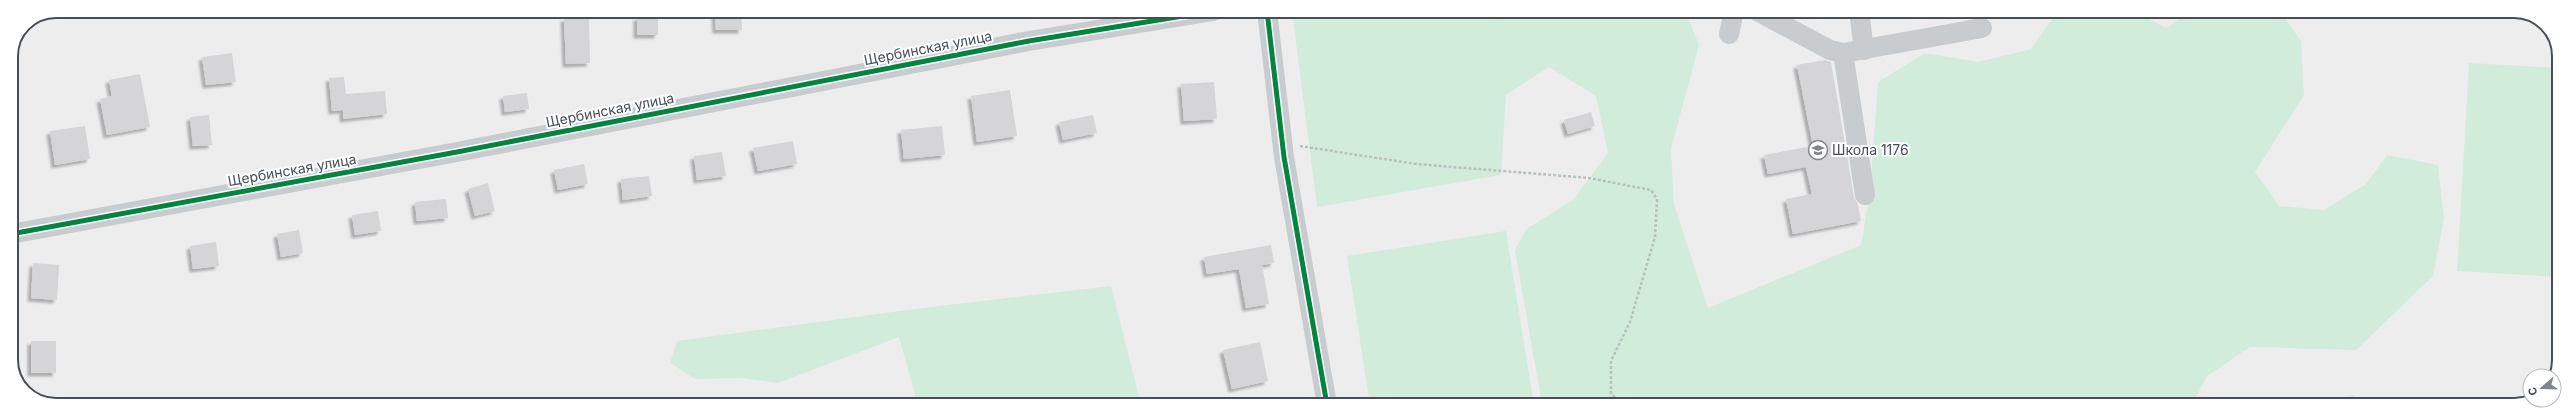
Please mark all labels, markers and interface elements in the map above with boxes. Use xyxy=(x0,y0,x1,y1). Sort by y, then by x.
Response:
street label: Щербинская улица xyxy=(862,27,993,68)
street label: Щербинская улица xyxy=(544,89,675,130)
school or university icon: Школа 1176 xyxy=(1807,139,1829,161)
place label: Школа 1176 xyxy=(1832,141,1909,158)
street label: Щербинская улица xyxy=(226,150,357,189)
north arrow xyxy=(2522,368,2562,408)
text: С xyxy=(2525,385,2541,398)

